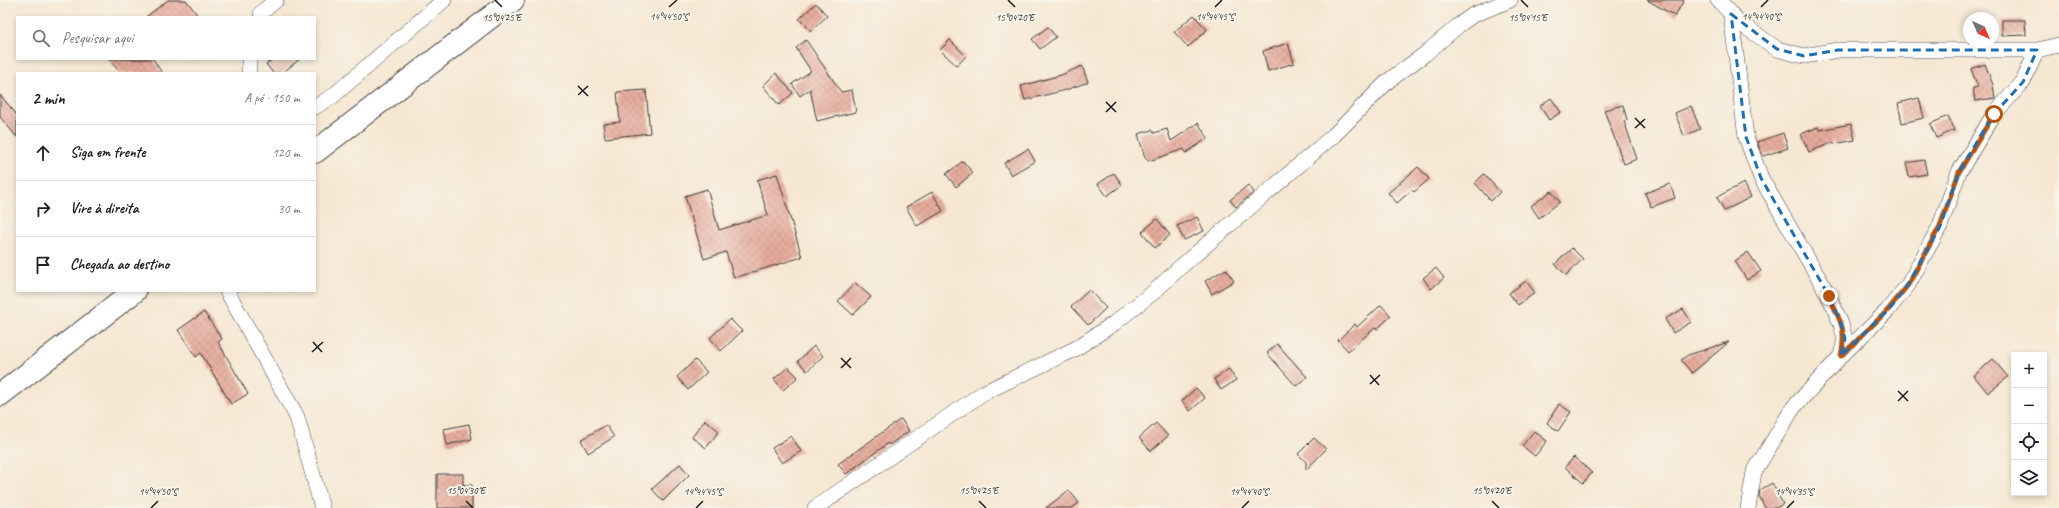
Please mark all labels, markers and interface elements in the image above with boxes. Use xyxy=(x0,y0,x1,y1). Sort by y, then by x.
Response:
text: 14°44'50"S xyxy=(650,10,690,23)
text: 14°44'45"S xyxy=(1196,10,1236,23)
text: 14°44'40"S xyxy=(1742,10,1782,23)
text: 15°04'25"E xyxy=(483,11,523,24)
text: 15°04'20"E xyxy=(996,11,1036,24)
text: 15°04'15"E xyxy=(1509,11,1549,24)
north arrow xyxy=(1963,12,1999,48)
search box xyxy=(16,16,316,60)
icon: search xyxy=(30,27,52,49)
text: Pesquisar aqui xyxy=(62,29,133,48)
text: 2 min xyxy=(32,88,65,109)
text: A pé · 150 m xyxy=(244,90,300,106)
route start xyxy=(1985,105,2003,123)
icon: ahead xyxy=(32,142,54,164)
text: Siga em frente xyxy=(70,143,146,162)
text: 120 m xyxy=(272,145,300,161)
icon: right xyxy=(32,198,54,220)
text: Vire à direita xyxy=(70,199,139,218)
text: 30 m xyxy=(278,201,300,217)
icon: arrive xyxy=(32,254,54,276)
text: Chegada ao destino xyxy=(70,255,169,274)
route end xyxy=(1820,287,1838,305)
map controls xyxy=(2011,352,2047,496)
button: + xyxy=(2011,352,2047,388)
button: − xyxy=(2011,388,2047,424)
button: locate xyxy=(2011,424,2047,460)
button: layers xyxy=(2011,460,2047,496)
text: 15°04'30"E xyxy=(447,484,487,497)
text: 15°04'25"E xyxy=(960,484,1000,497)
text: 15°04'20"E xyxy=(1473,484,1513,497)
text: 14°44'50"S xyxy=(139,485,179,498)
text: 14°44'45"S xyxy=(684,485,724,498)
text: 14°44'40"S xyxy=(1230,485,1270,498)
text: 14°44'35"S xyxy=(1775,485,1815,498)

